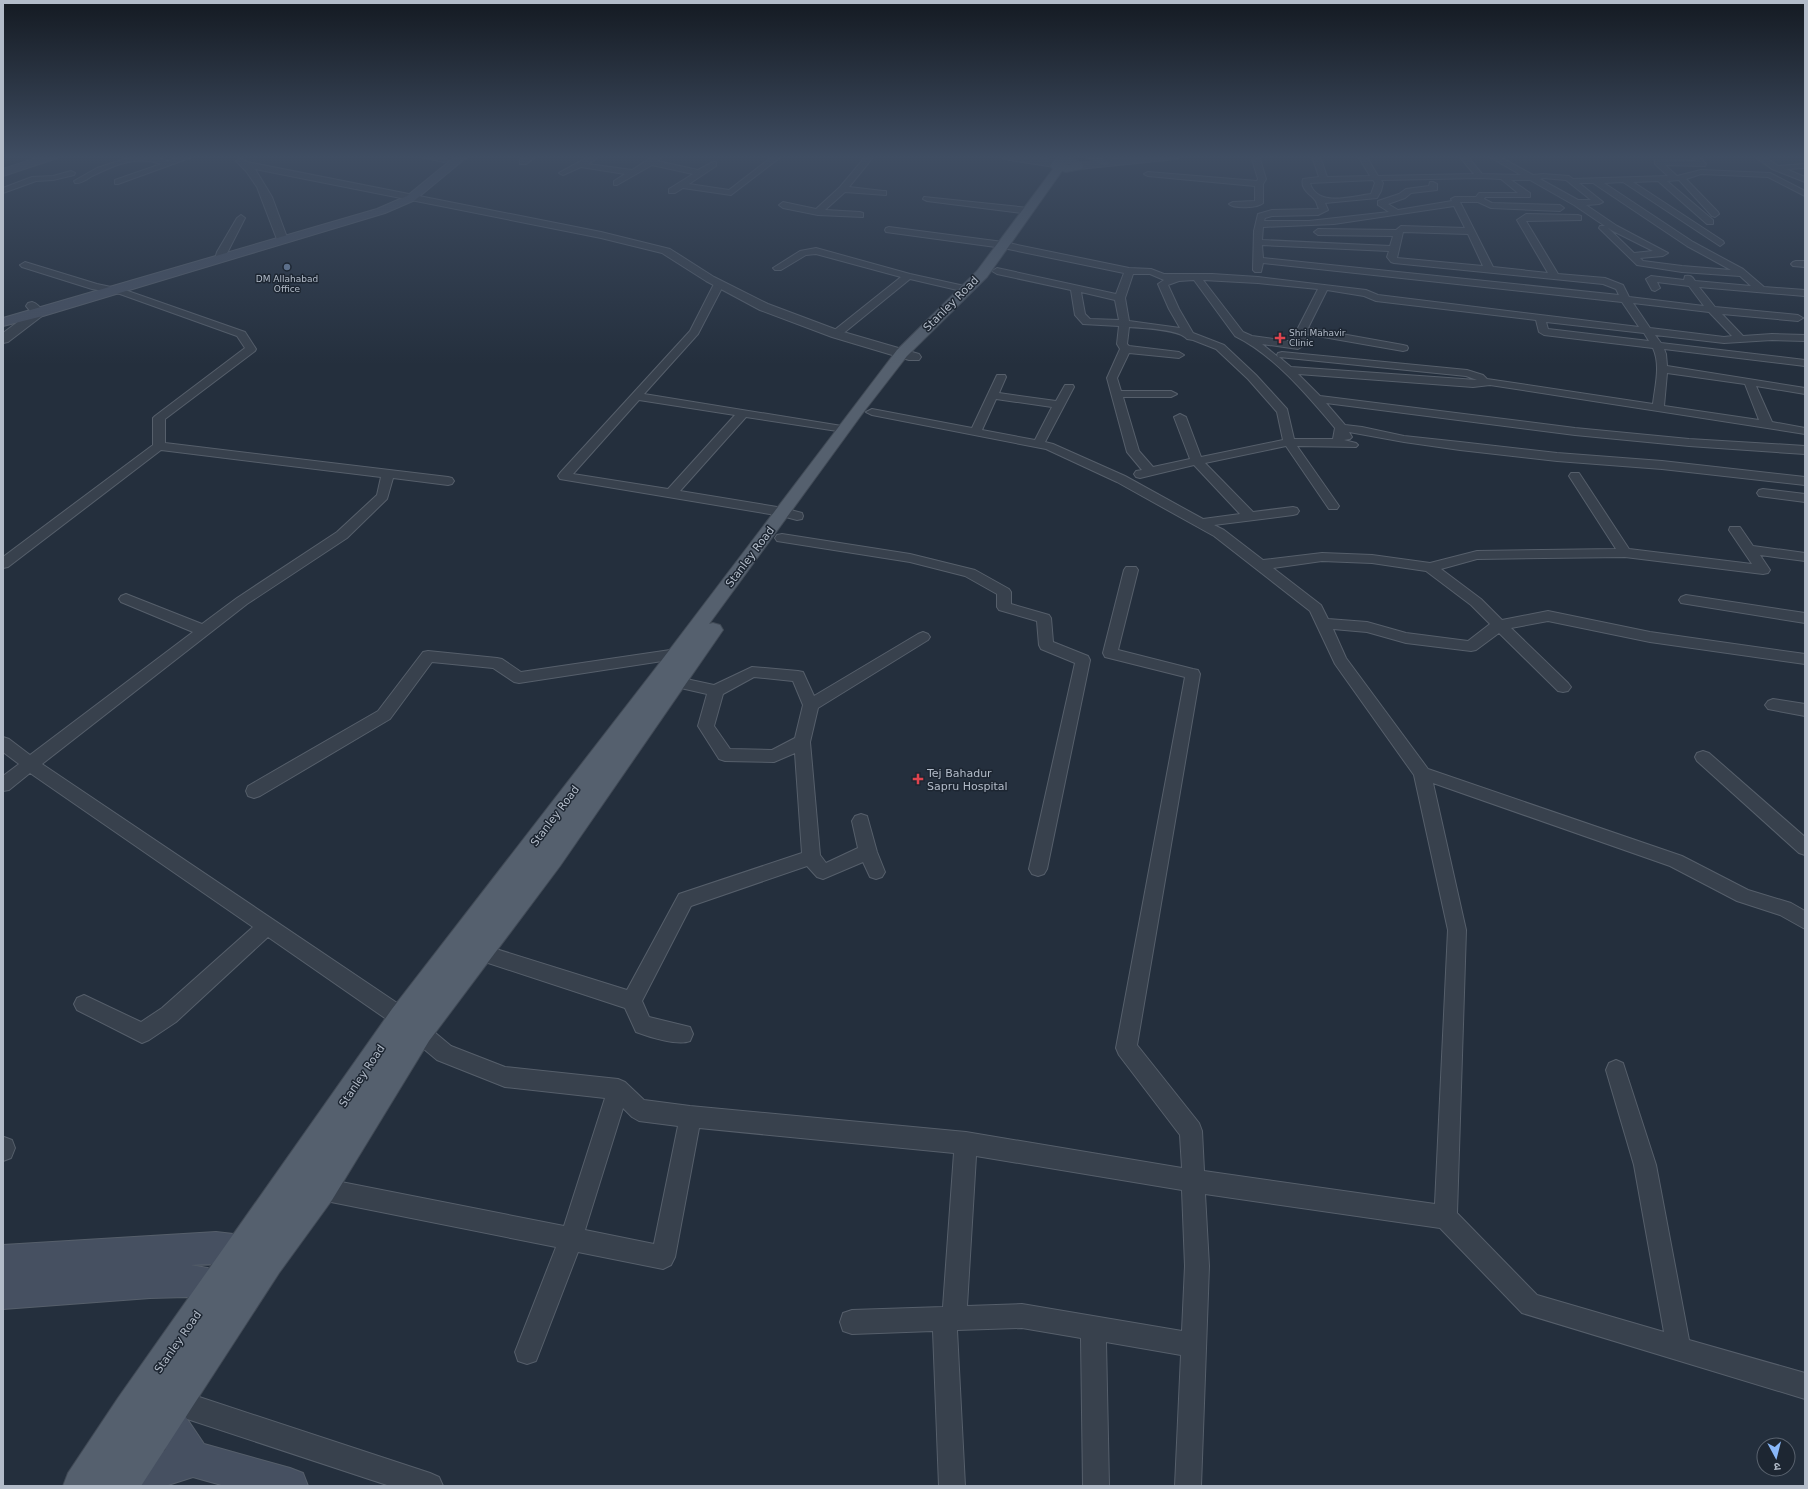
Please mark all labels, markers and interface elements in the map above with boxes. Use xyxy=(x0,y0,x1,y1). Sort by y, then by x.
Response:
marker: DM Allahabad Office xyxy=(282,262,292,272)
place label: DM Allahabad Office xyxy=(256,274,318,294)
street label: Stanley Road xyxy=(921,274,981,334)
place label: Shri Mahavir Clinic xyxy=(1289,328,1346,348)
marker: Shri Mahavir Clinic xyxy=(1274,332,1286,344)
street label: Stanley Road xyxy=(723,524,777,590)
place label: Tej Bahadur Sapru Hospital xyxy=(926,767,1008,793)
marker: Tej Bahadur Sapru Hospital xyxy=(912,773,924,785)
street label: Stanley Road xyxy=(528,783,582,849)
street label: Stanley Road xyxy=(336,1042,388,1110)
street label: Stanley Road xyxy=(152,1309,204,1375)
north arrow xyxy=(1756,1437,1796,1477)
text: उ xyxy=(1773,1460,1781,1473)

